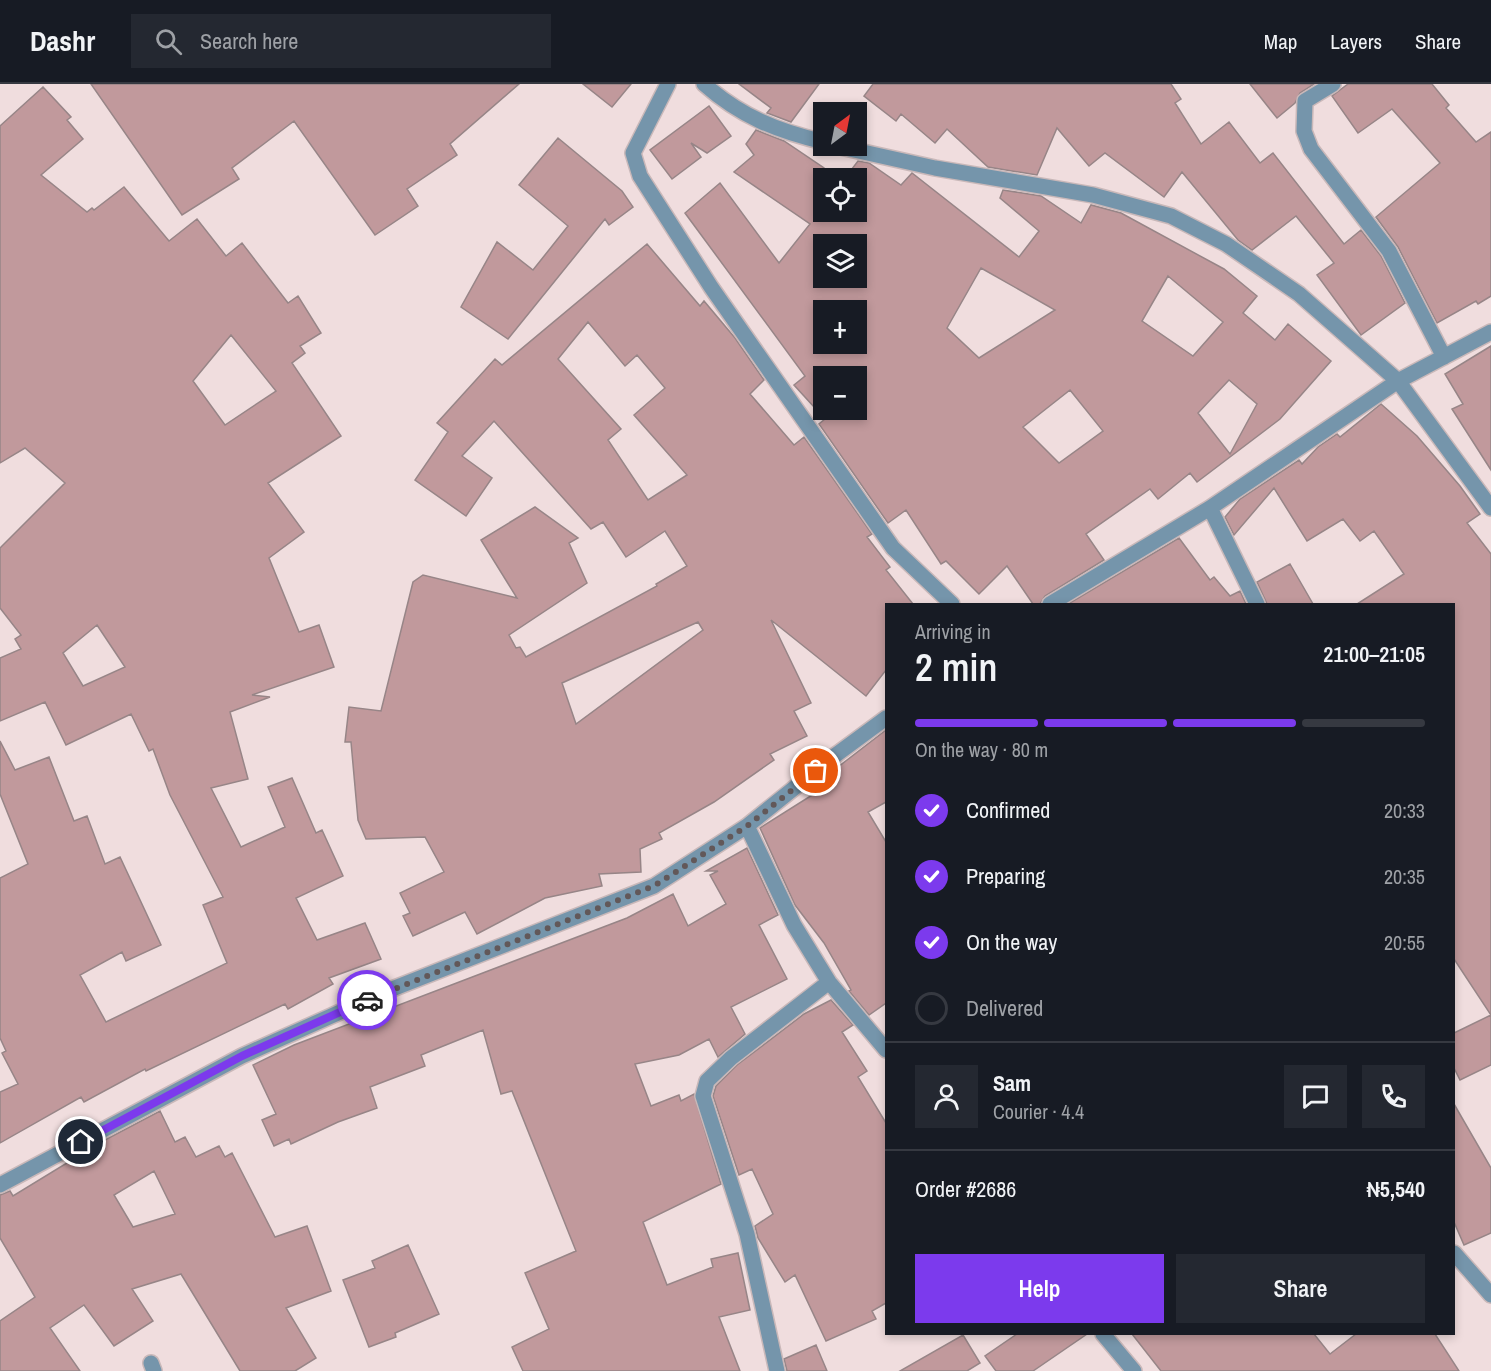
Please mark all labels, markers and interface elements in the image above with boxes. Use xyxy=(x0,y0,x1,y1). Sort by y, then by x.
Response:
search box xyxy=(131,14,551,68)
text: Dashr xyxy=(30,22,95,60)
icon: search xyxy=(152,25,185,58)
text: Search here xyxy=(200,26,298,56)
text: Map xyxy=(1264,27,1297,56)
text: Layers xyxy=(1330,27,1382,56)
text: Share xyxy=(1415,27,1461,56)
north arrow xyxy=(813,102,867,156)
map controls xyxy=(813,102,867,420)
button: locate xyxy=(813,168,867,222)
button: layers xyxy=(813,234,867,288)
button: + xyxy=(813,300,867,354)
button: − xyxy=(813,366,867,420)
text: Arriving in xyxy=(915,618,991,645)
text: 21:00–21:05 xyxy=(1323,639,1425,669)
text: 2 min xyxy=(915,641,997,693)
text: On the way · 80 m xyxy=(915,736,1048,763)
pin xyxy=(790,745,841,796)
icon: bag xyxy=(799,754,832,787)
icon: check xyxy=(915,794,948,827)
text: Confirmed xyxy=(966,795,1050,825)
text: 20:33 xyxy=(1384,797,1425,824)
icon: check xyxy=(915,860,948,893)
text: Preparing xyxy=(966,861,1045,891)
text: 20:35 xyxy=(1384,863,1425,890)
icon: check xyxy=(915,926,948,959)
text: On the way xyxy=(966,927,1057,957)
text: 20:55 xyxy=(1384,929,1425,956)
courier xyxy=(337,970,397,1030)
icon: car xyxy=(351,984,384,1017)
text: Delivered xyxy=(966,993,1043,1023)
button: person xyxy=(915,1065,978,1128)
button: chat xyxy=(1284,1065,1347,1128)
button: phone xyxy=(1362,1065,1425,1128)
text: Sam xyxy=(993,1068,1031,1098)
text: Courier · 4.4 xyxy=(993,1098,1084,1125)
pin xyxy=(55,1116,106,1167)
icon: home xyxy=(64,1125,97,1158)
text: Order #2686 xyxy=(915,1174,1016,1204)
text: ₦5,540 xyxy=(1367,1174,1425,1204)
button: Help xyxy=(915,1254,1164,1323)
button: Share xyxy=(1176,1254,1425,1323)

